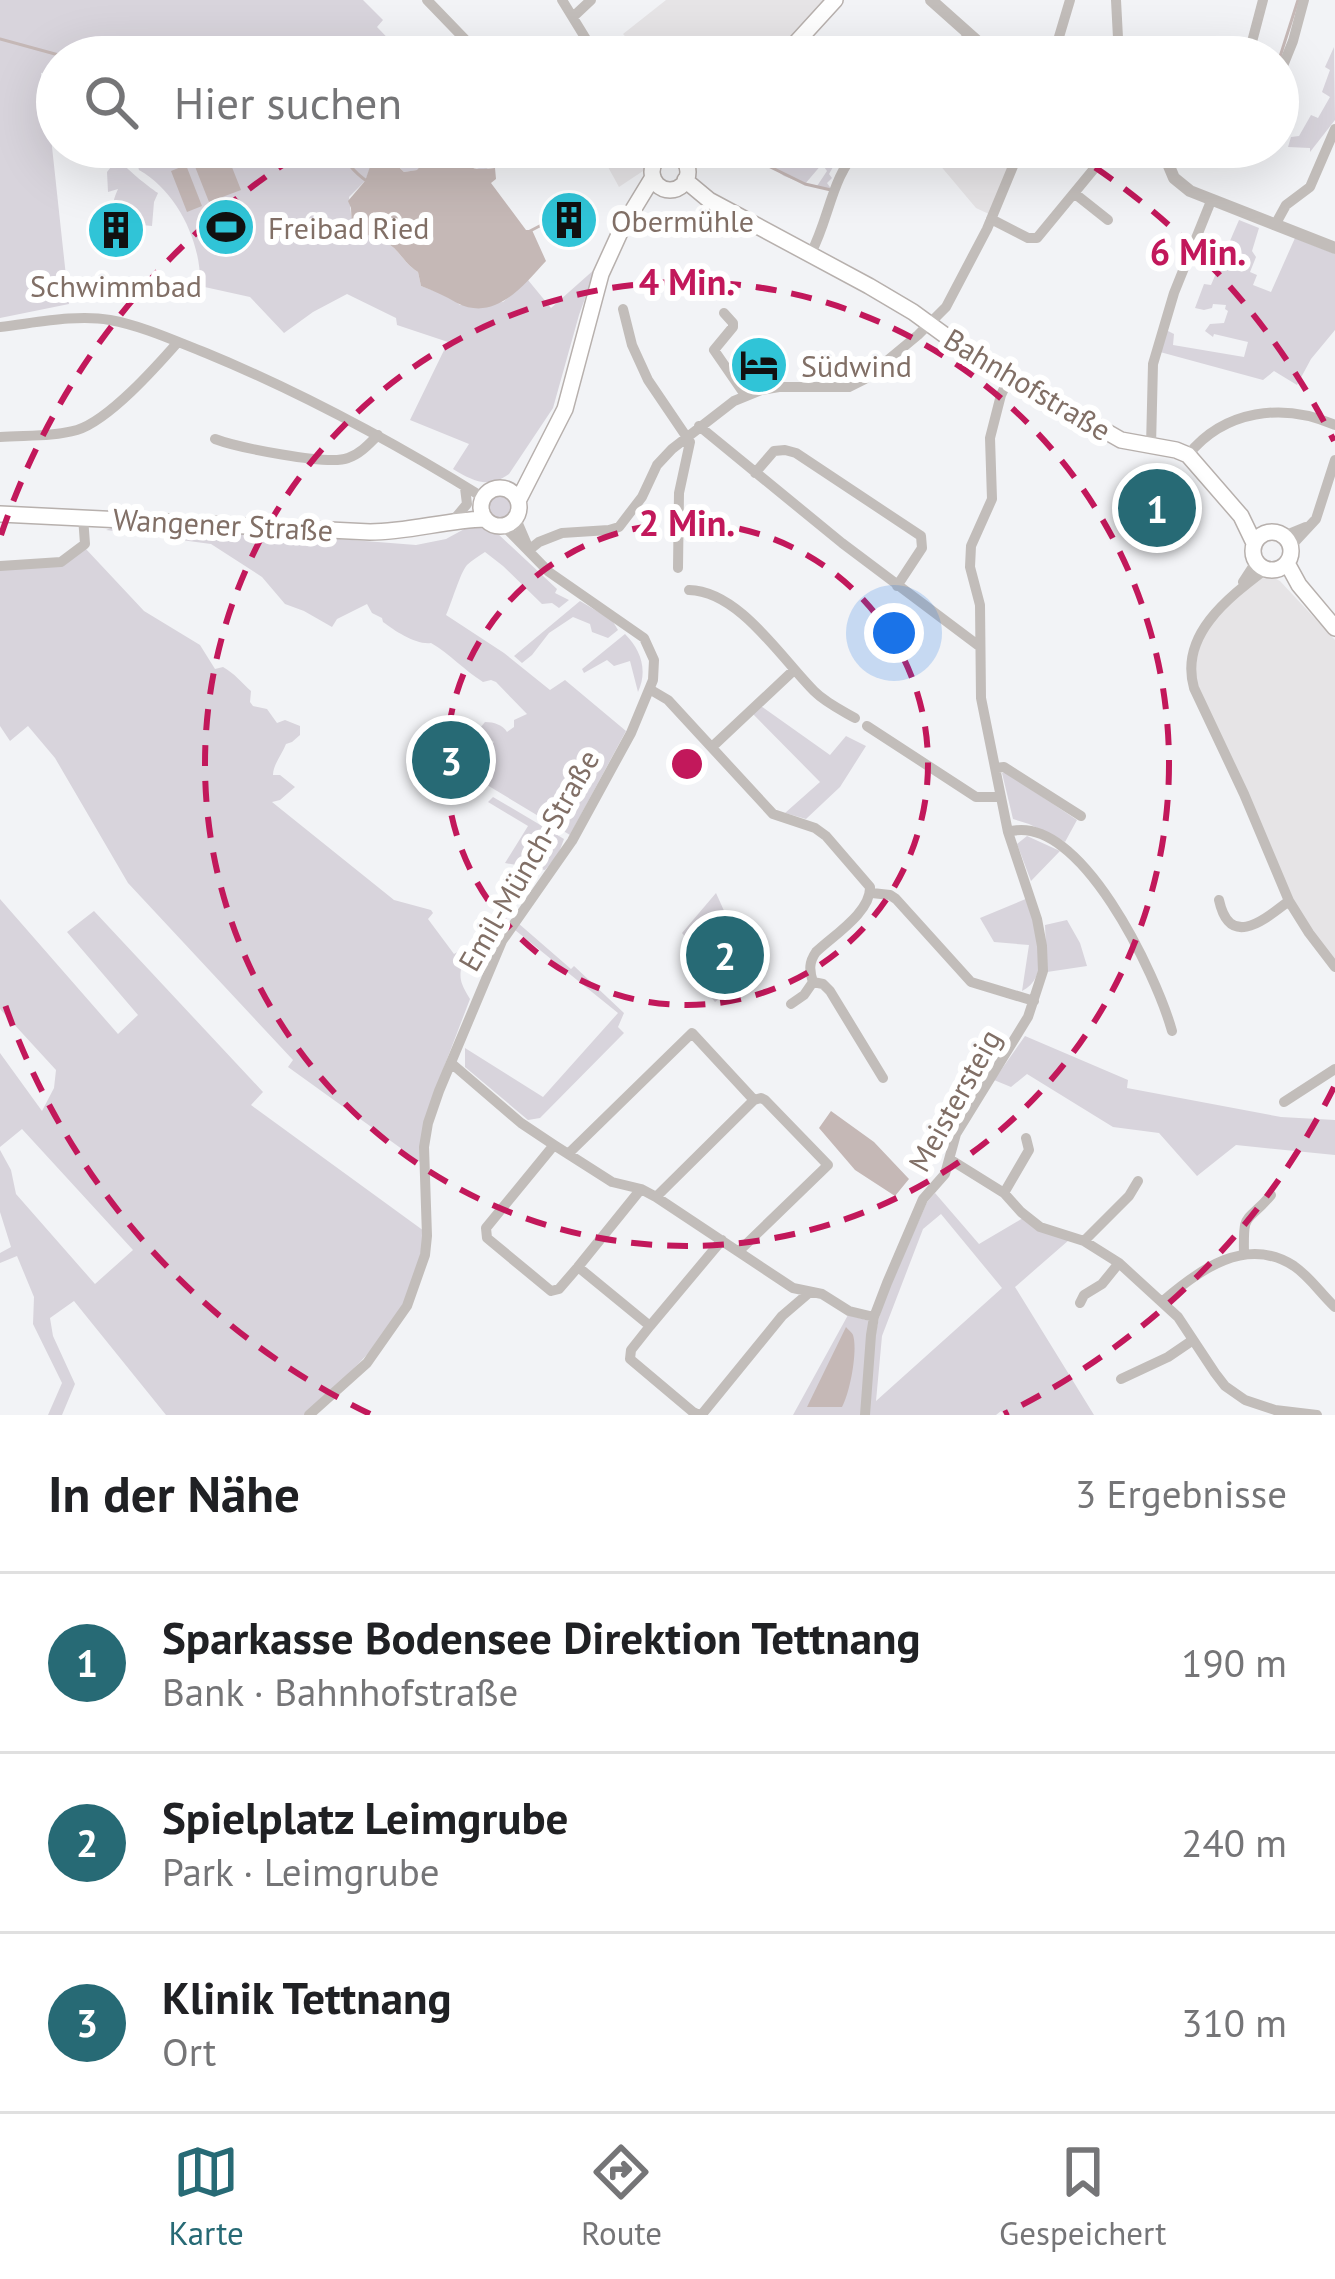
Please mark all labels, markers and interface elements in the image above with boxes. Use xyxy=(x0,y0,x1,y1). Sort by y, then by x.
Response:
search box xyxy=(36,36,1299,168)
icon: search xyxy=(78,69,144,135)
text: Hier suchen xyxy=(174,73,402,131)
building icon: Obermühle xyxy=(538,189,600,251)
sports icon: Freibad Ried xyxy=(195,196,257,258)
building icon: Schwimmbad xyxy=(85,199,147,261)
place label: Obermühle xyxy=(611,201,754,240)
place label: Freibad Ried xyxy=(268,208,430,247)
text: 6 Min. xyxy=(1150,228,1246,275)
text: 4 Min. xyxy=(639,258,735,305)
place label: Schwimmbad xyxy=(30,266,202,305)
street label: Bahnhofstraße xyxy=(937,319,1119,449)
hotel icon: Südwind xyxy=(728,334,790,396)
place label: Südwind xyxy=(801,346,912,385)
pin: 1 xyxy=(1118,463,1196,553)
street label: Wangener Straße xyxy=(112,499,334,549)
text: 2 Min. xyxy=(639,499,735,546)
your location xyxy=(864,603,924,663)
pin: 3 xyxy=(412,715,490,805)
street label: Emil-Münch-Straße xyxy=(449,742,607,978)
centre of rings xyxy=(666,743,708,785)
pin: 2 xyxy=(686,910,764,1000)
street label: Meistersteig xyxy=(899,1022,1009,1178)
text: In der Nähe xyxy=(48,1460,300,1526)
text: 3 Ergebnisse xyxy=(1075,1468,1287,1519)
text: Sparkasse Bodensee Direktion Tettnang xyxy=(162,1608,921,1666)
text: 1 xyxy=(76,1637,98,1688)
text: 190 m xyxy=(1181,1637,1287,1688)
text: Bank · Bahnhofstraße xyxy=(162,1666,518,1717)
text: Spielplatz Leimgrube xyxy=(162,1788,568,1846)
text: 2 xyxy=(76,1817,98,1868)
text: 240 m xyxy=(1181,1817,1287,1868)
text: Park · Leimgrube xyxy=(162,1846,440,1897)
text: Klinik Tettnang xyxy=(162,1968,452,2026)
text: 3 xyxy=(76,1997,98,2048)
text: 310 m xyxy=(1181,1997,1287,2048)
text: Ort xyxy=(162,2026,216,2077)
tab: Karte xyxy=(169,2139,244,2254)
tab: Route xyxy=(581,2139,662,2254)
tab: Gespeichert xyxy=(999,2139,1166,2254)

